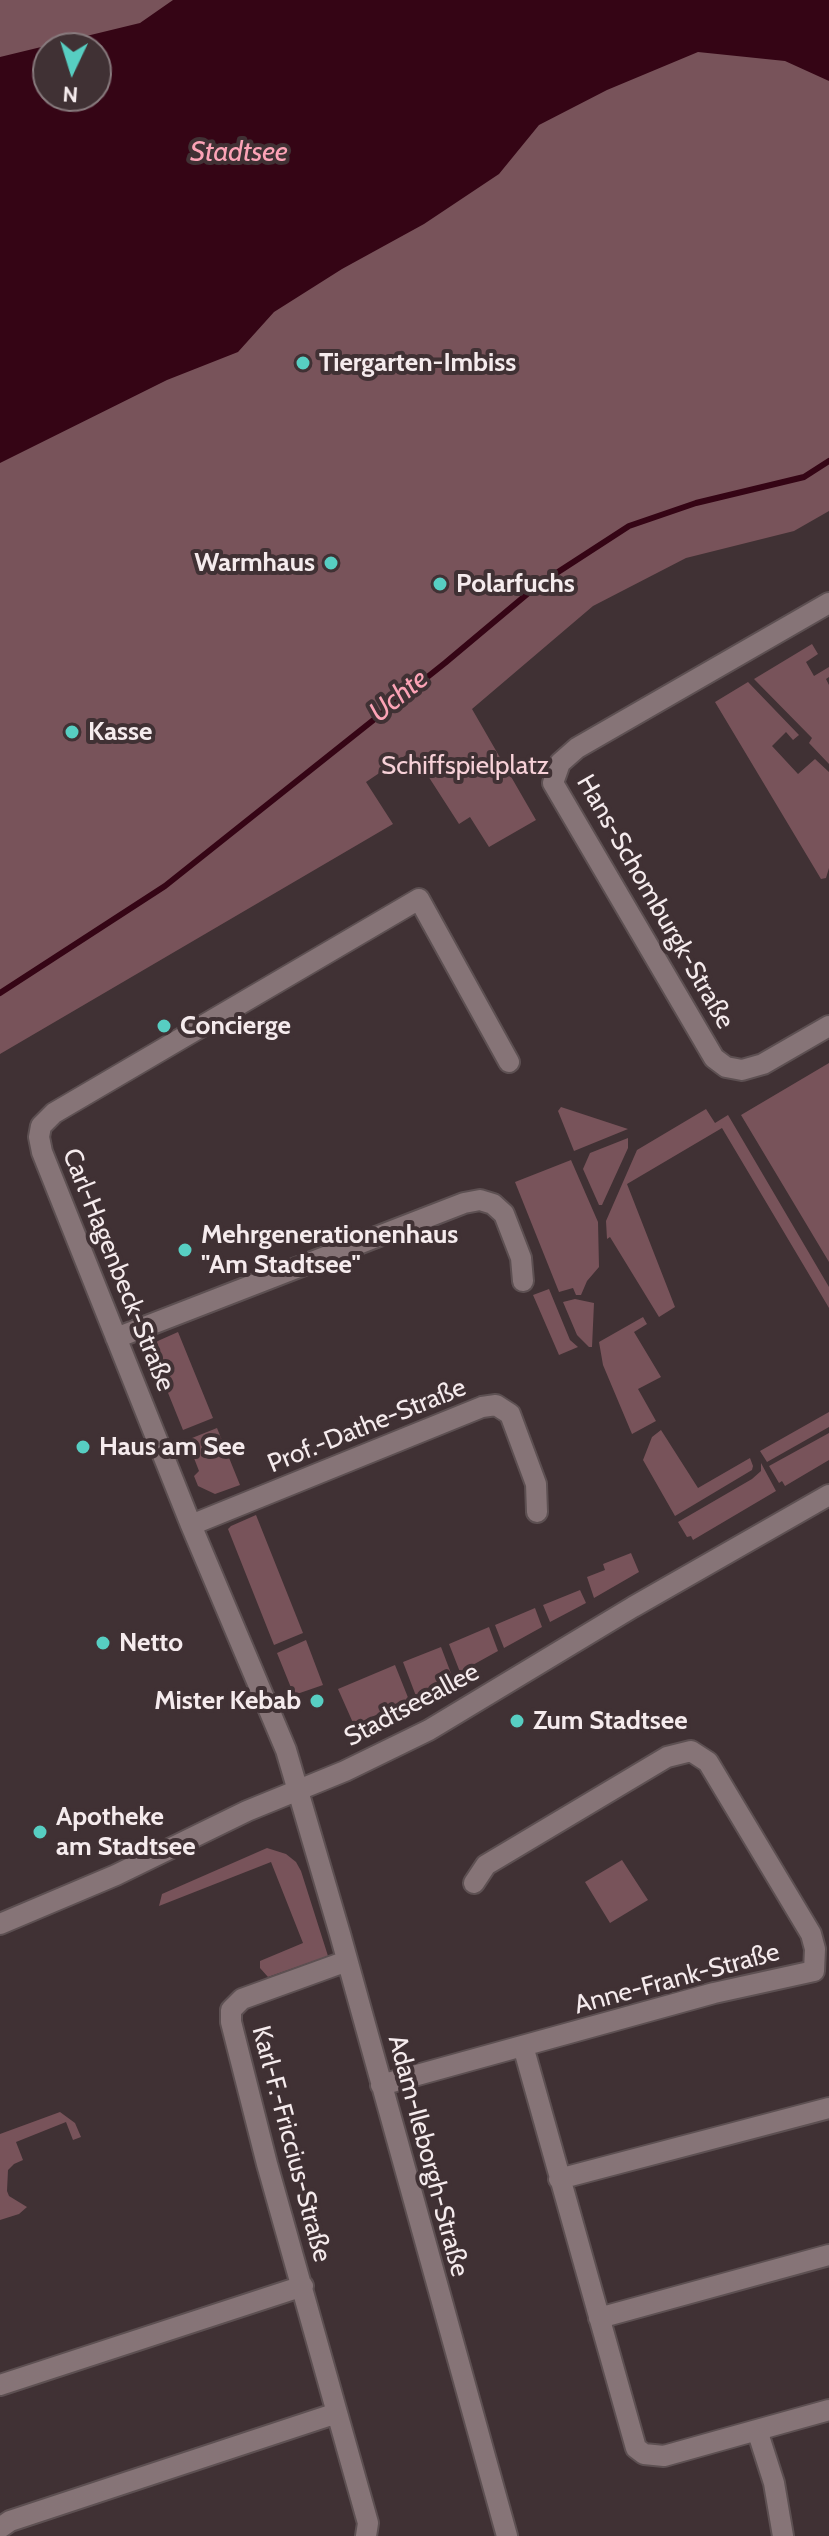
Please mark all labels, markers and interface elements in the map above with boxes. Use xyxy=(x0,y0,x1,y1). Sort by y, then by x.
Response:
north arrow xyxy=(32,32,112,112)
text: N xyxy=(62,80,79,108)
water label: Stadtsee xyxy=(190,136,288,170)
place label: Tiergarten-Imbiss xyxy=(319,347,516,379)
marker: Tiergarten-Imbiss xyxy=(294,354,312,372)
place label: Warmhaus xyxy=(194,547,315,579)
marker: Warmhaus xyxy=(322,554,340,572)
place label: Polarfuchs xyxy=(456,568,575,600)
marker: Polarfuchs xyxy=(431,575,449,593)
water label: Uchte xyxy=(363,662,435,730)
place label: Kasse xyxy=(88,716,153,748)
marker: Kasse xyxy=(63,723,81,741)
park label: Schiffspielplatz xyxy=(381,750,549,782)
street label: Hans-Schomburgk-Straße xyxy=(569,769,741,1035)
place label: Concierge xyxy=(180,1010,291,1042)
marker: Concierge xyxy=(155,1017,173,1035)
street label: Carl-Hagenbeck-Straße xyxy=(55,1144,181,1396)
place label: Mehrgenerationenhaus "Am Stadtsee" xyxy=(201,1219,458,1280)
marker: Mehrgenerationenhaus "Am Stadtsee" xyxy=(176,1241,194,1259)
street label: Prof.-Dathe-Straße xyxy=(263,1372,471,1480)
place label: Haus am See xyxy=(99,1431,245,1463)
marker: Haus am See xyxy=(74,1438,92,1456)
place label: Netto xyxy=(119,1627,183,1659)
marker: Netto xyxy=(94,1634,112,1652)
street label: Stadtseeallee xyxy=(339,1657,485,1753)
place label: Mister Kebab xyxy=(154,1685,301,1717)
marker: Mister Kebab xyxy=(308,1692,326,1710)
place label: Zum Stadtsee xyxy=(533,1705,688,1737)
marker: Zum Stadtsee xyxy=(508,1712,526,1730)
place label: Apotheke am Stadtsee xyxy=(56,1801,196,1862)
marker: Apotheke am Stadtsee xyxy=(31,1823,49,1841)
street label: Anne-Frank-Straße xyxy=(571,1937,783,2021)
street label: Karl-F.-Friccius-Straße xyxy=(244,2023,338,2265)
street label: Adam-Ileborgh-Straße xyxy=(381,2032,475,2280)

